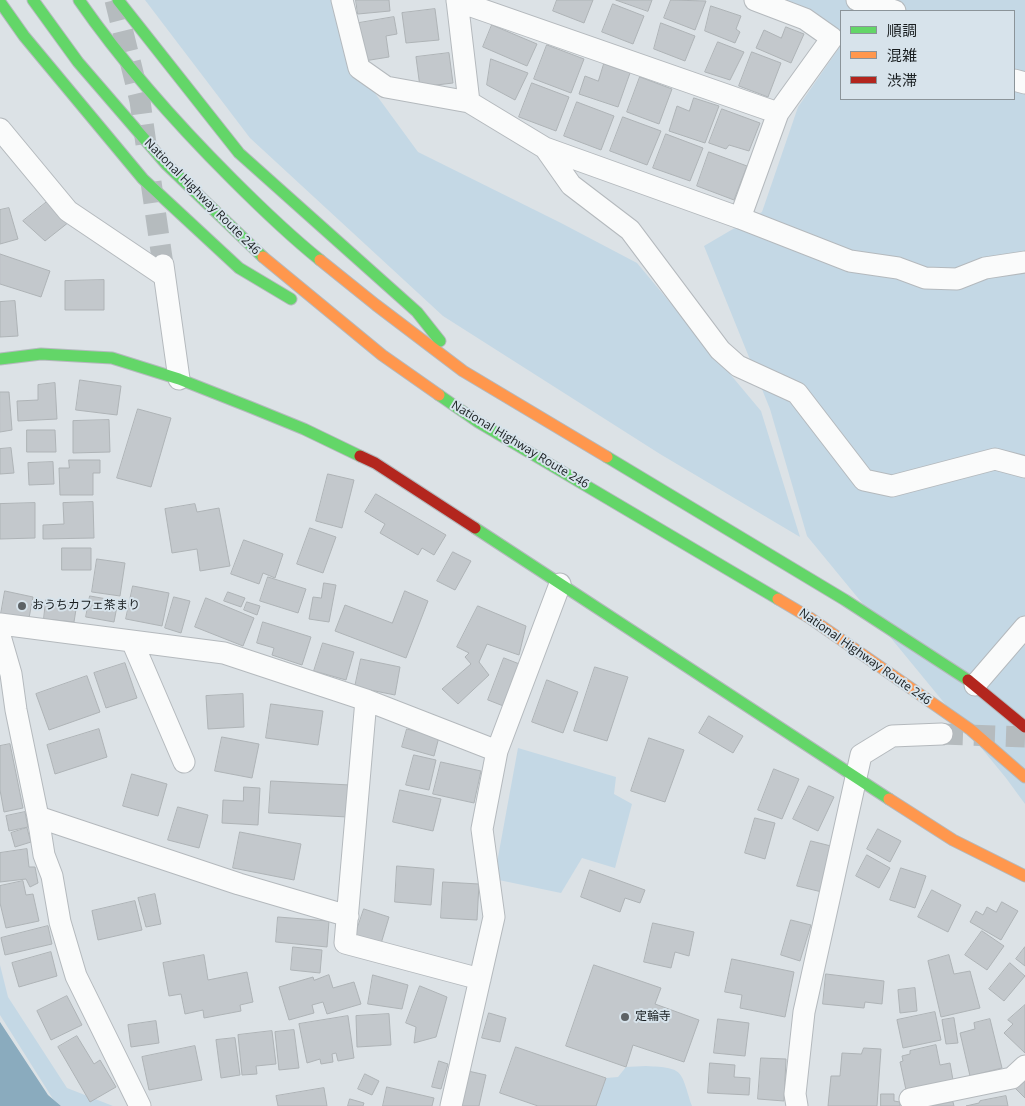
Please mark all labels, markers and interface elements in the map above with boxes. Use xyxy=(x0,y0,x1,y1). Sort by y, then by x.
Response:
legend xyxy=(840,10,1015,100)
text: 順調 xyxy=(887,20,917,40)
text: 混雑 xyxy=(887,45,917,65)
text: 渋滞 xyxy=(887,70,917,90)
street label: National Highway Route 246 xyxy=(141,136,263,258)
street label: National Highway Route 246 xyxy=(449,398,591,492)
place label: おうちカフェ茶まり xyxy=(32,599,140,613)
marker: おうちカフェ茶まり xyxy=(16,600,28,612)
street label: National Highway Route 246 xyxy=(796,606,934,708)
place label: 定輪寺 xyxy=(635,1010,671,1024)
marker: 定輪寺 xyxy=(619,1011,631,1023)

